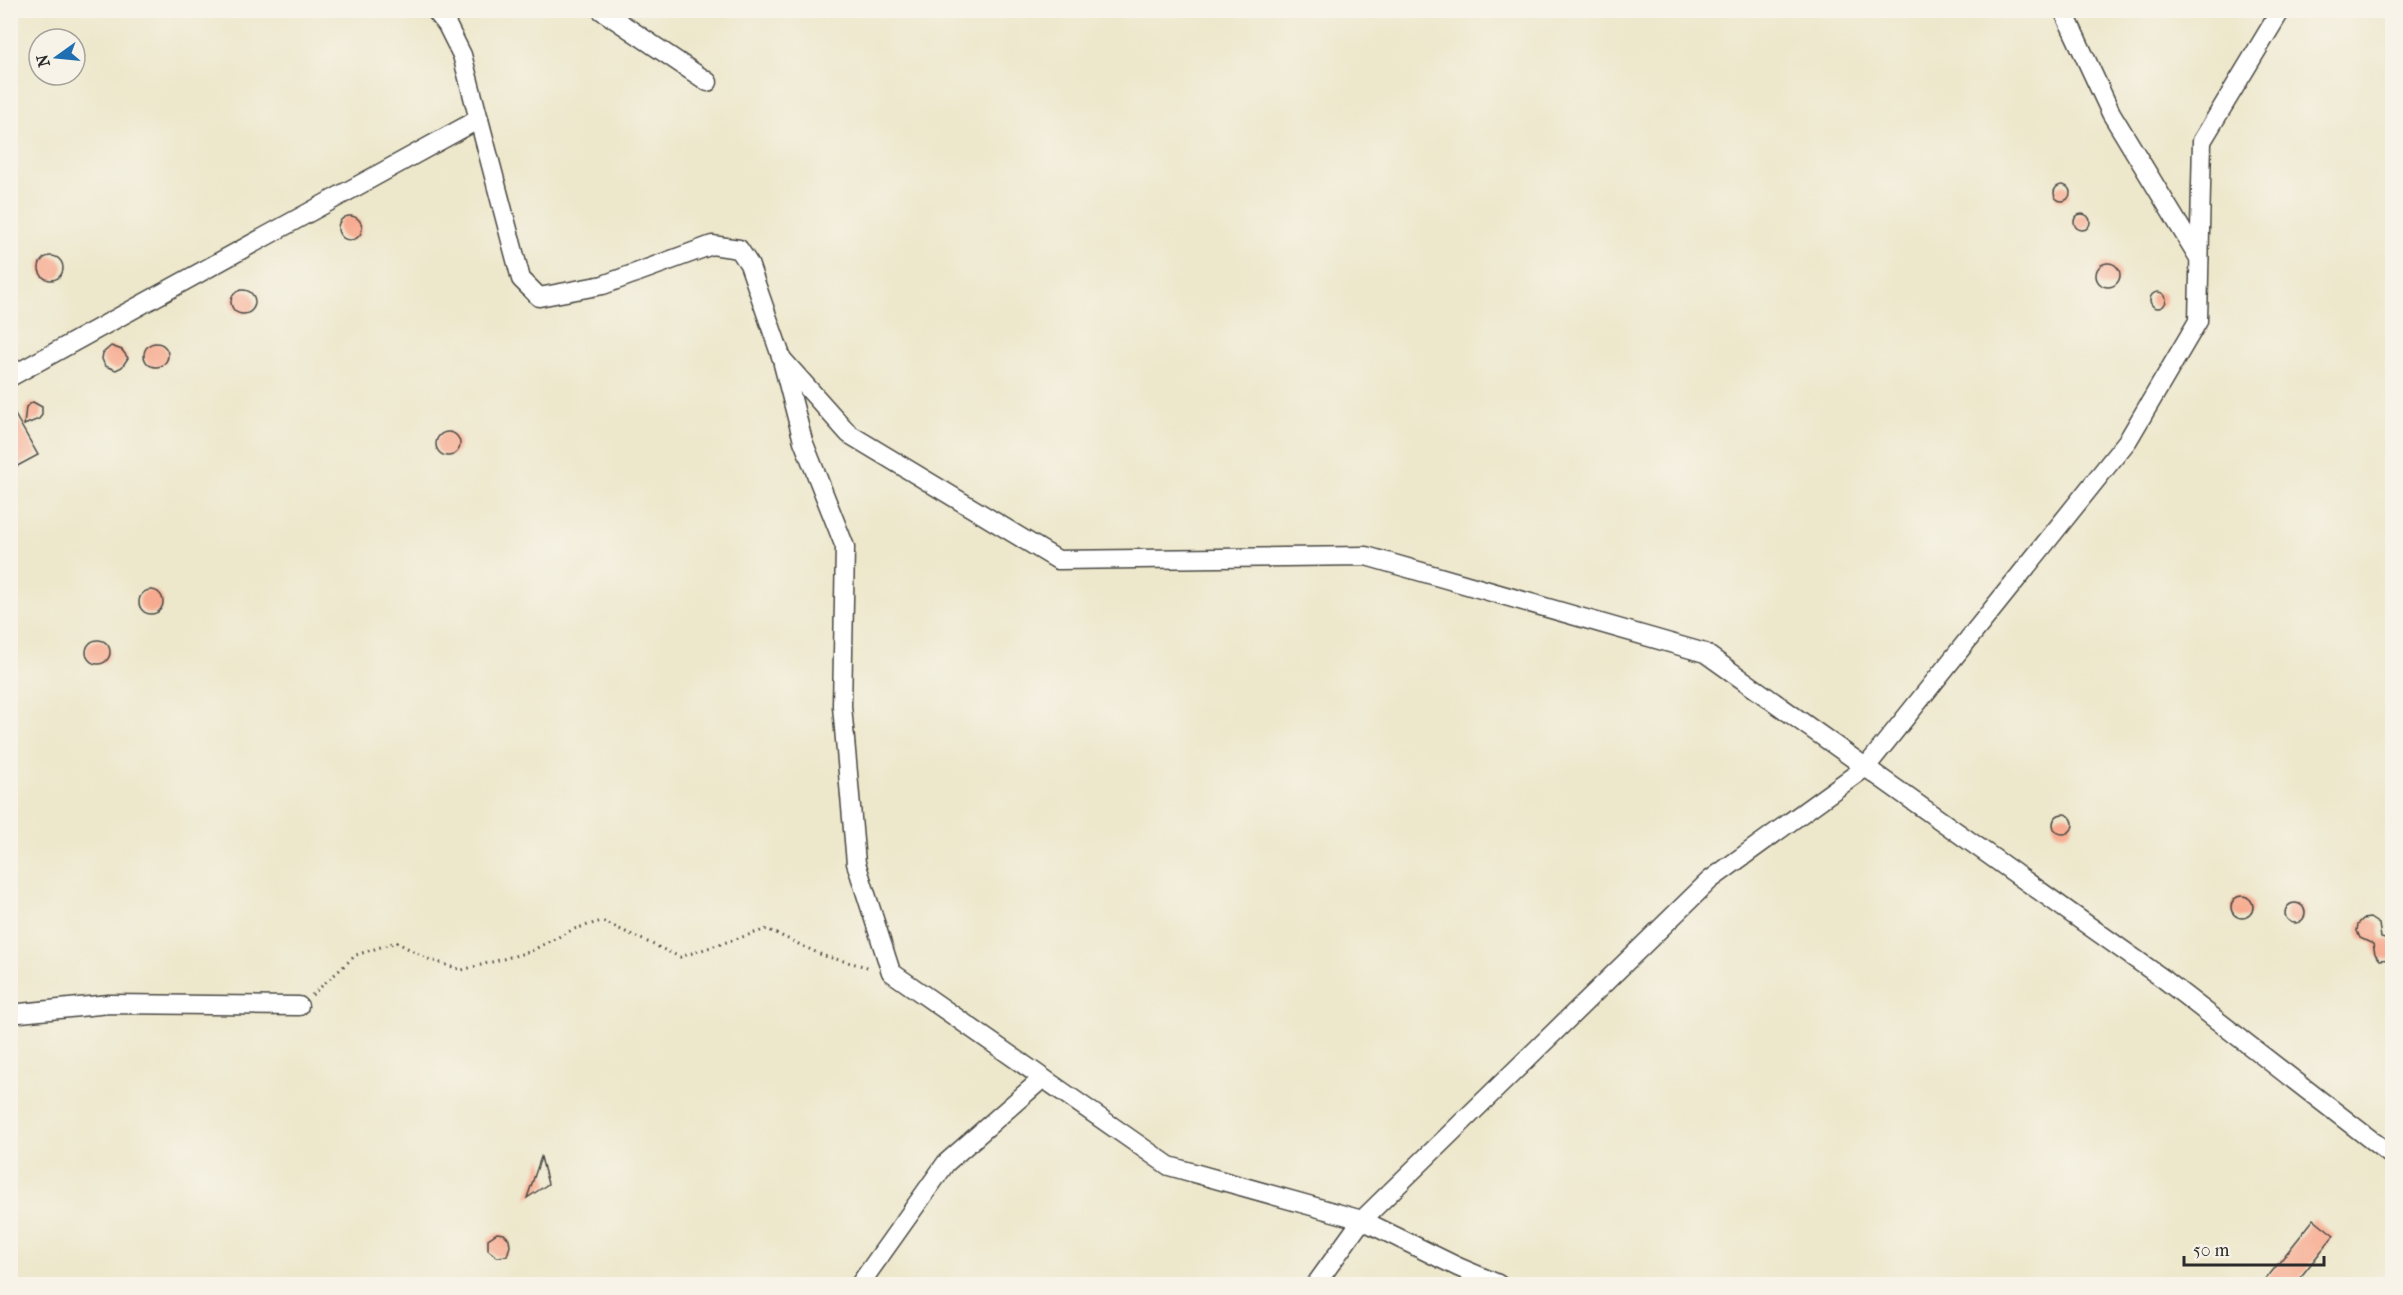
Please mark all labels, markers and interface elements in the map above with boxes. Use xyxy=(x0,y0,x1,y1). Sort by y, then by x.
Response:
north arrow xyxy=(27,27,87,87)
text: N xyxy=(32,52,54,69)
scale bar xyxy=(2184,1229,2324,1267)
text: 50 m xyxy=(2193,1240,2230,1261)

